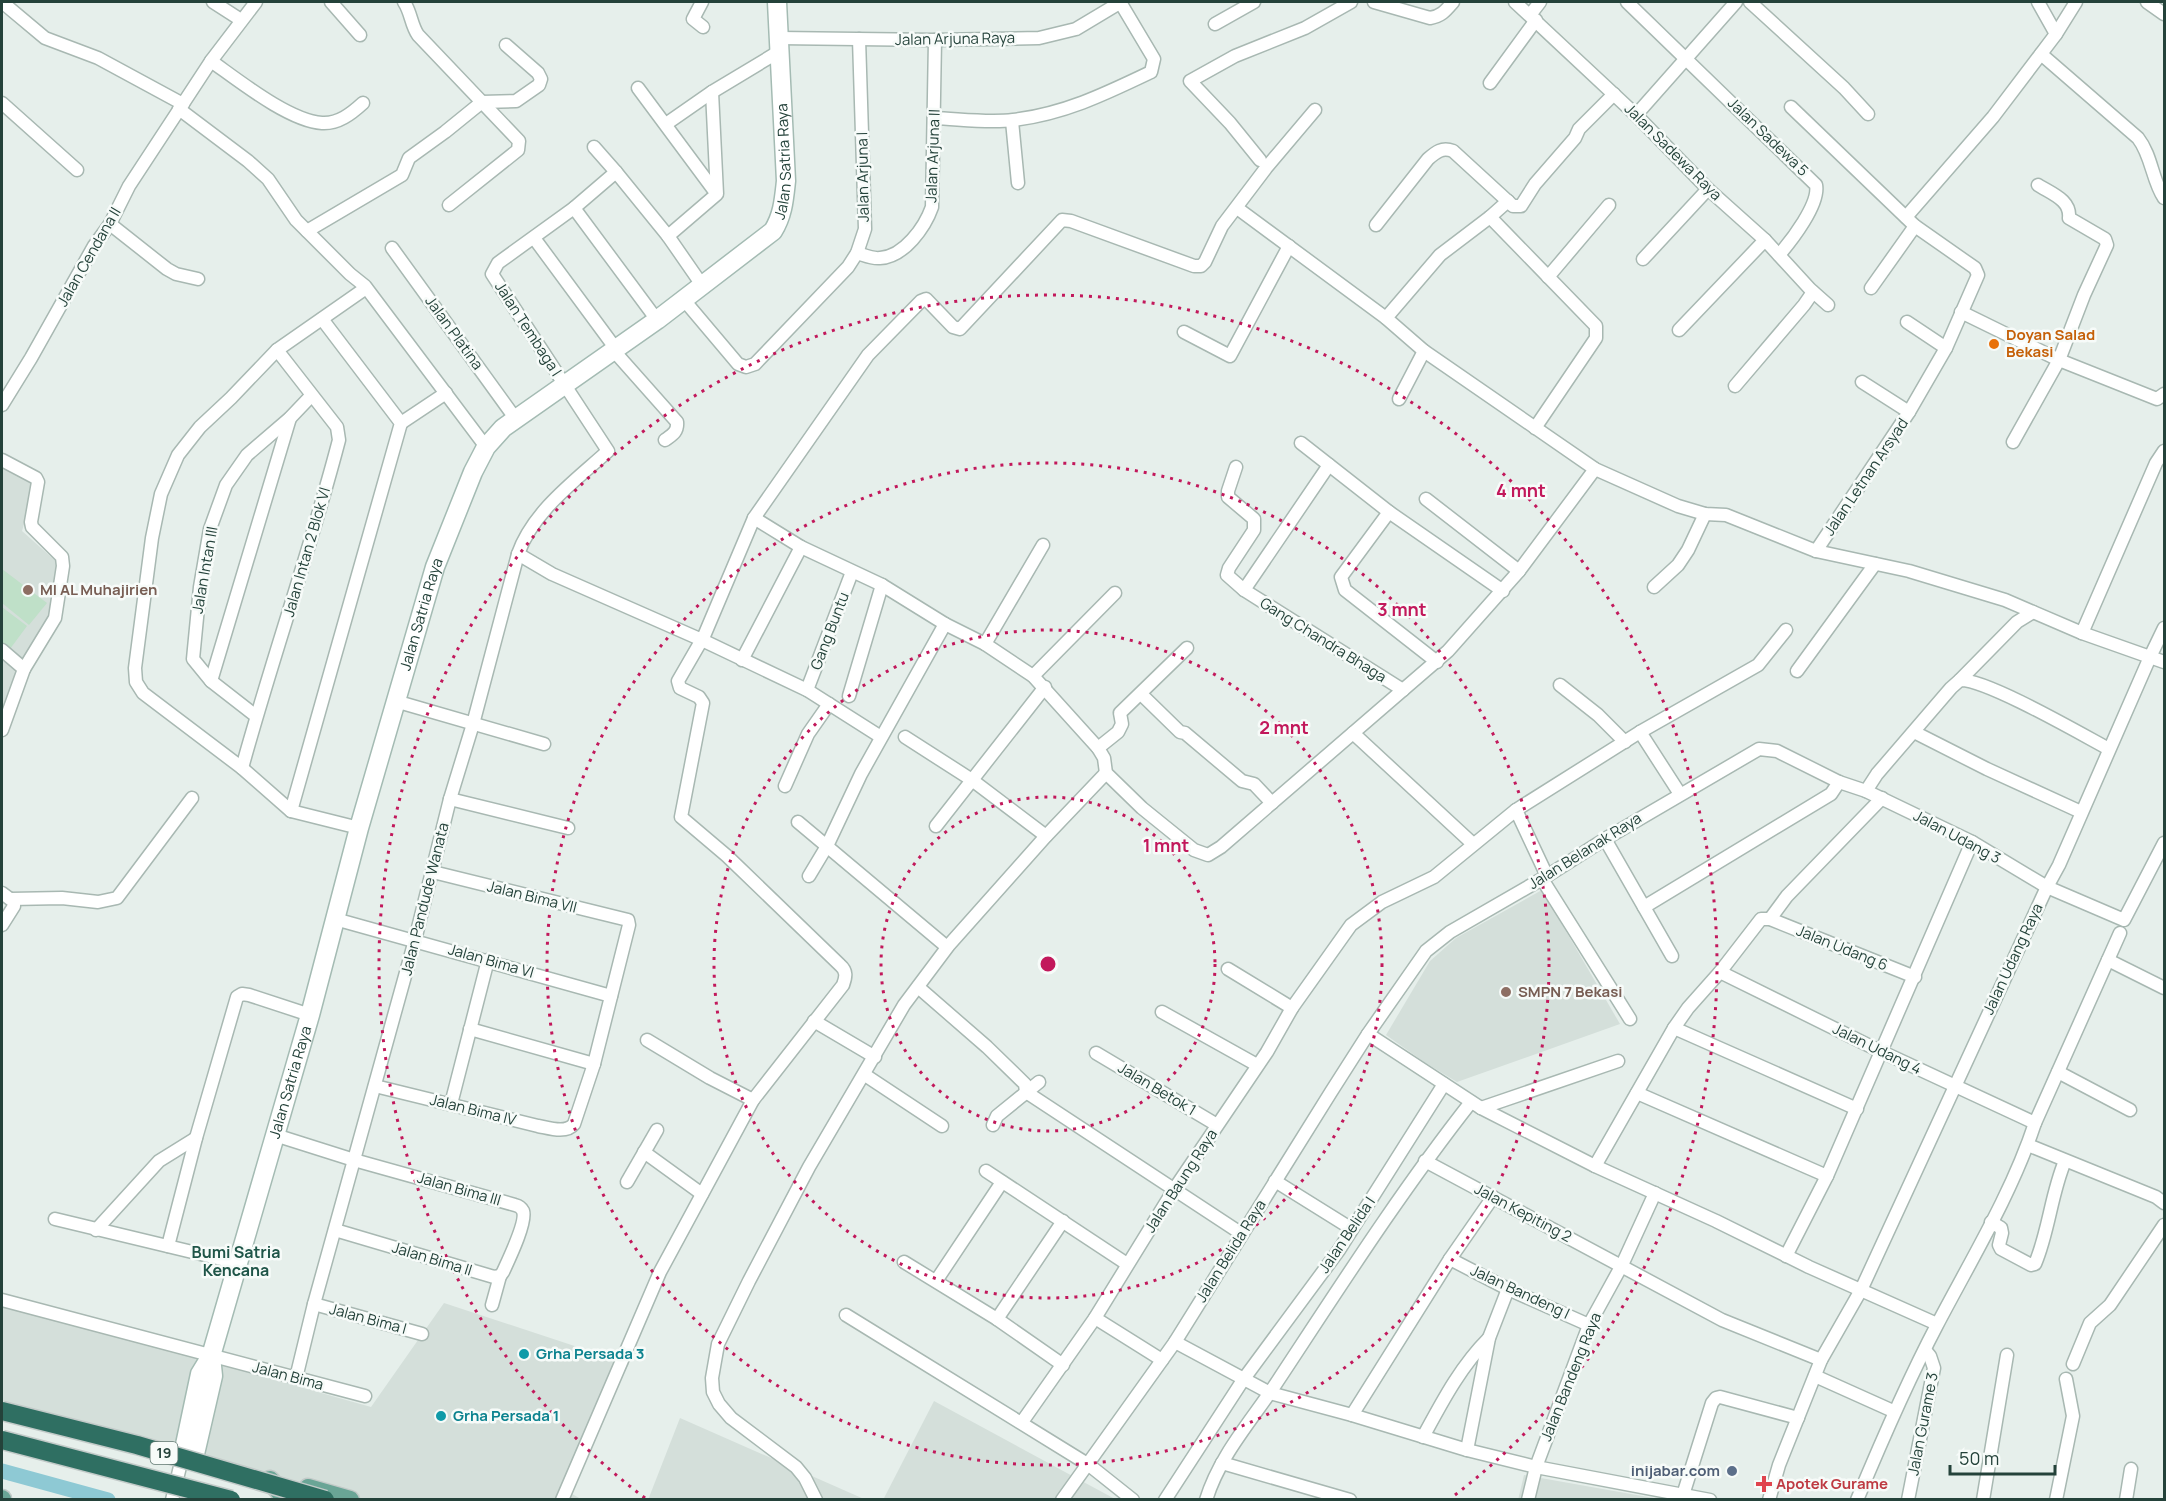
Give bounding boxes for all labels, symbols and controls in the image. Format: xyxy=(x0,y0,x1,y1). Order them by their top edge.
street label: Jalan Arjuna Raya xyxy=(895,27,1015,50)
street label: Jalan Sadewa 5 xyxy=(1723,93,1813,181)
street label: Jalan Sadewa Raya xyxy=(1620,98,1727,205)
street label: Jalan Satria Raya xyxy=(769,103,796,222)
street label: Jalan Arjuna II xyxy=(920,109,945,203)
street label: Jalan Arjuna I xyxy=(851,132,874,222)
street label: Jalan Cendana II xyxy=(52,203,126,310)
street label: Jalan Tembaga I xyxy=(490,277,567,380)
street label: Jalan Platina xyxy=(420,291,488,374)
place label: Doyan Salad Bekasi xyxy=(2006,324,2095,362)
marker: Doyan Salad Bekasi xyxy=(1987,337,2001,351)
street label: Jalan Letnan Arsyad xyxy=(1818,414,1913,540)
text: 4 mnt xyxy=(1496,478,1546,502)
street label: Jalan Intan 2 Blok VI xyxy=(278,485,335,619)
street label: Jalan Intan III xyxy=(187,525,223,615)
street label: Jalan Satria Raya xyxy=(394,555,448,673)
place label: MI AL Muhajirien xyxy=(40,579,158,600)
marker: MI AL Muhajirien xyxy=(21,583,35,597)
street label: Gang Buntu xyxy=(805,589,854,673)
street label: Gang Chandra Bhaga xyxy=(1256,592,1391,687)
text: 3 mnt xyxy=(1377,597,1427,621)
text: 2 mnt xyxy=(1259,715,1309,739)
street label: Jalan Udang 3 xyxy=(1910,805,2004,868)
street label: Jalan Belanak Raya xyxy=(1524,807,1645,894)
street label: Jalan Pandude Wanata xyxy=(395,820,454,977)
text: 1 mnt xyxy=(1143,833,1189,857)
street label: Jalan Bima VII xyxy=(485,875,579,918)
street label: Jalan Udang Raya xyxy=(1977,900,2048,1018)
street label: Jalan Udang 6 xyxy=(1793,920,1891,975)
street label: Jalan Bima VI xyxy=(446,938,536,983)
centre of rings xyxy=(1038,954,1058,974)
place label: SMPN 7 Bekasi xyxy=(1518,981,1623,1002)
marker: SMPN 7 Bekasi xyxy=(1499,985,1513,999)
street label: Jalan Udang 4 xyxy=(1829,1018,1925,1079)
street label: Jalan Satria Raya xyxy=(264,1023,316,1141)
street label: Jalan Betok 1 xyxy=(1114,1057,1200,1120)
street label: Jalan Bima IV xyxy=(428,1089,519,1130)
street label: Jalan Baung Raya xyxy=(1139,1125,1222,1237)
street label: Jalan Bima III xyxy=(415,1167,504,1211)
street label: Jalan Kepiting 2 xyxy=(1471,1178,1575,1247)
street label: Jalan Belida I xyxy=(1313,1192,1380,1277)
street label: Jalan Belida Raya xyxy=(1191,1195,1271,1306)
street label: Jalan Bima II xyxy=(389,1236,475,1281)
district label: Bumi Satria Kencana xyxy=(192,1241,280,1281)
street label: Jalan Bandeng I xyxy=(1467,1259,1573,1324)
street label: Jalan Bima I xyxy=(327,1298,409,1339)
street label: Jalan Bandeng Raya xyxy=(1535,1309,1606,1444)
place label: Grha Persada 3 xyxy=(536,1343,645,1364)
marker: Grha Persada 3 xyxy=(517,1347,531,1361)
street label: Jalan Bima xyxy=(250,1356,326,1395)
street label: Jalan Gurame 3 xyxy=(1902,1371,1943,1477)
place label: Grha Persada 1 xyxy=(453,1405,559,1426)
marker: Grha Persada 1 xyxy=(434,1409,448,1423)
scale bar xyxy=(1950,1438,2055,1476)
road number: 19 xyxy=(150,1442,178,1464)
text: 50 m xyxy=(1959,1446,1999,1470)
place label: inijabar.com xyxy=(1631,1460,1720,1481)
marker: inijabar.com xyxy=(1725,1464,1739,1478)
place label: Apotek Gurame xyxy=(1776,1473,1888,1494)
marker: Apotek Gurame xyxy=(1757,1477,1771,1491)

